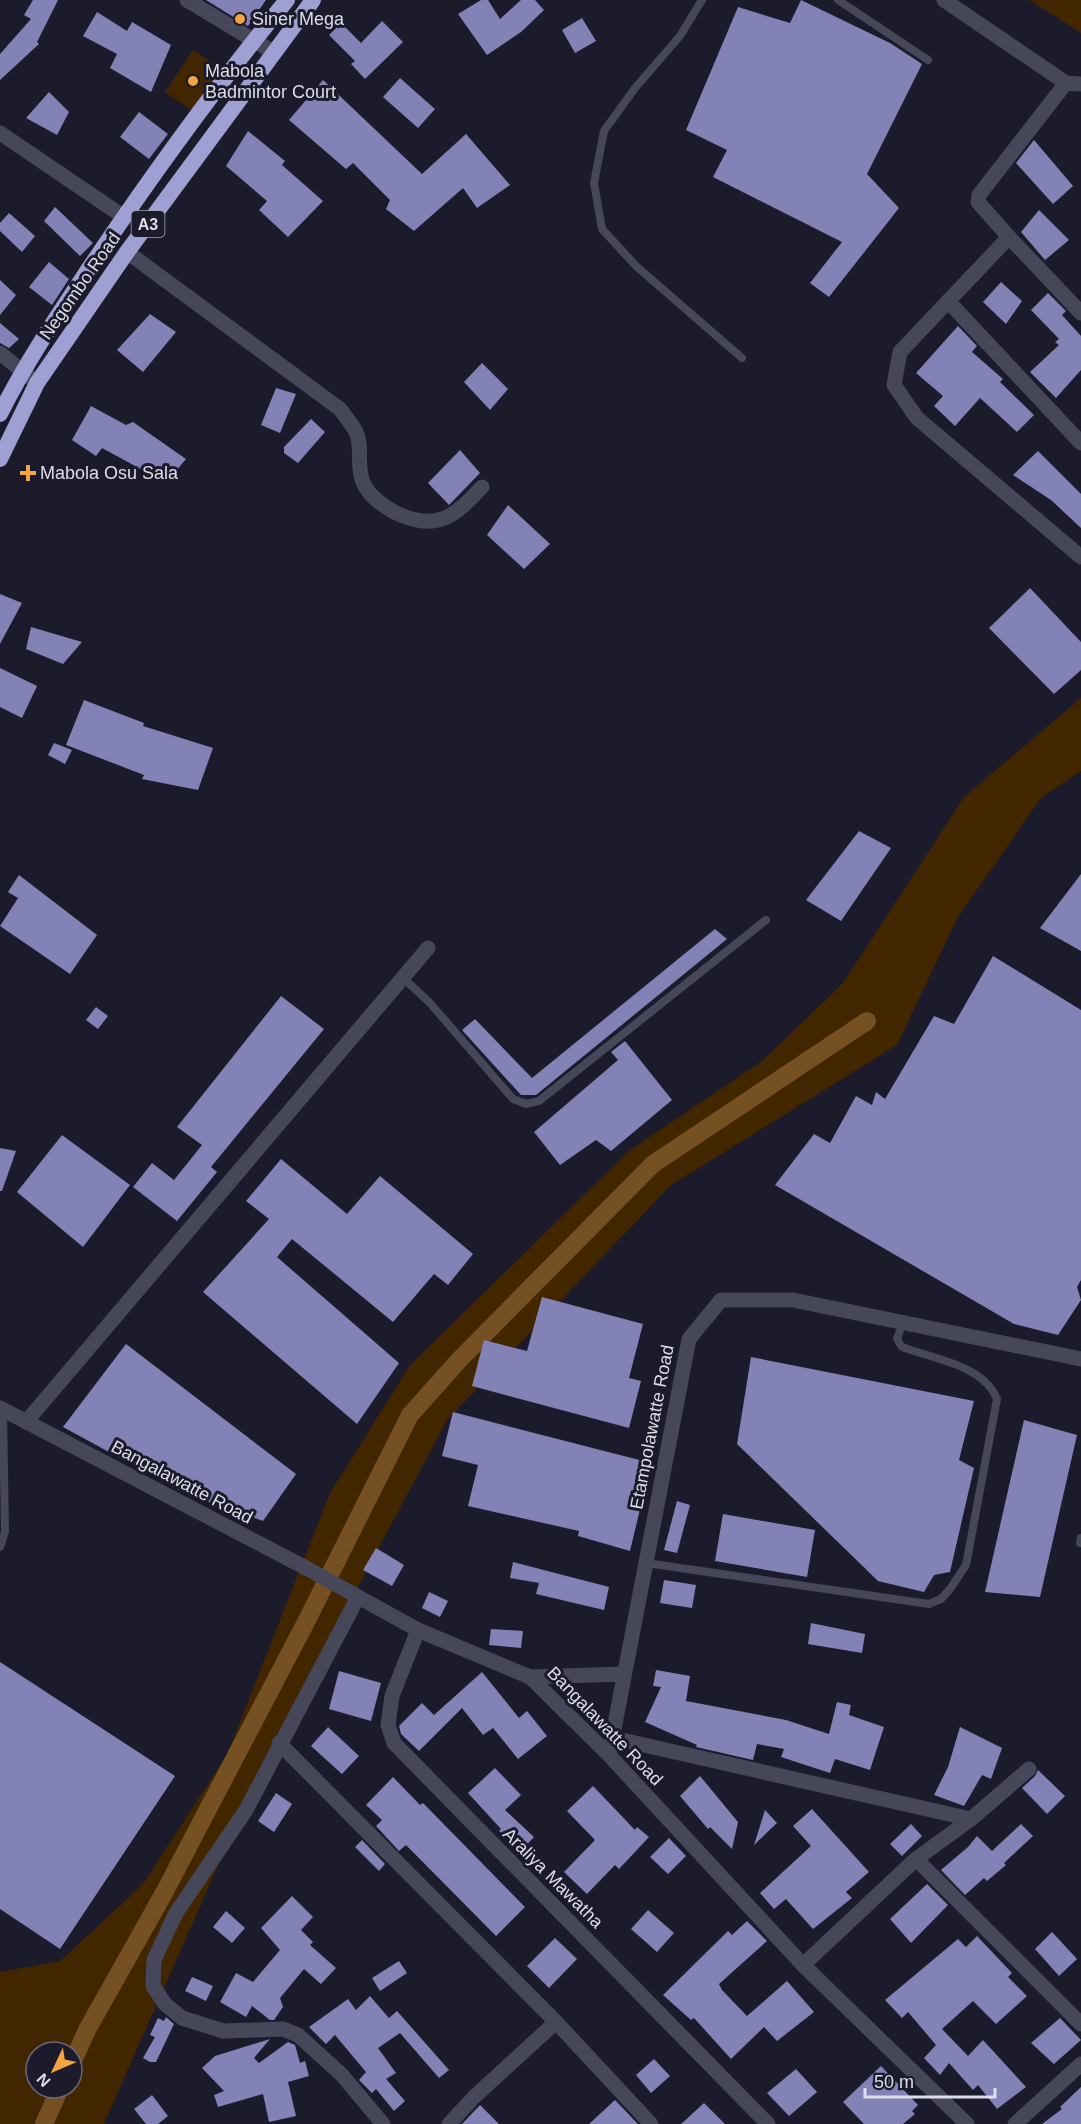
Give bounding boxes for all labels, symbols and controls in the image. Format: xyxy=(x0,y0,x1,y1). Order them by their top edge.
place label: Siner Mega xyxy=(252,9,345,29)
marker: Siner Mega xyxy=(233,12,247,26)
place label: Mabola Badmintor Court xyxy=(205,61,336,102)
marker: Mabola Badmintor Court xyxy=(186,74,200,88)
road number: A3 xyxy=(132,211,164,237)
street label: Negombo Road xyxy=(36,229,124,343)
place label: Mabola Osu Sala xyxy=(40,463,179,483)
marker: Mabola Osu Sala xyxy=(21,466,35,480)
street label: Etampolawatte Road xyxy=(626,1343,678,1511)
street label: Bangalawatte Road xyxy=(108,1436,256,1528)
street label: Bangalawatte Road xyxy=(543,1663,667,1789)
street label: Araliya Mawatha xyxy=(499,1824,608,1933)
north arrow xyxy=(24,2040,84,2100)
scale bar xyxy=(865,2061,996,2099)
text: N xyxy=(33,2070,54,2090)
text: 50 m xyxy=(874,2072,914,2092)

